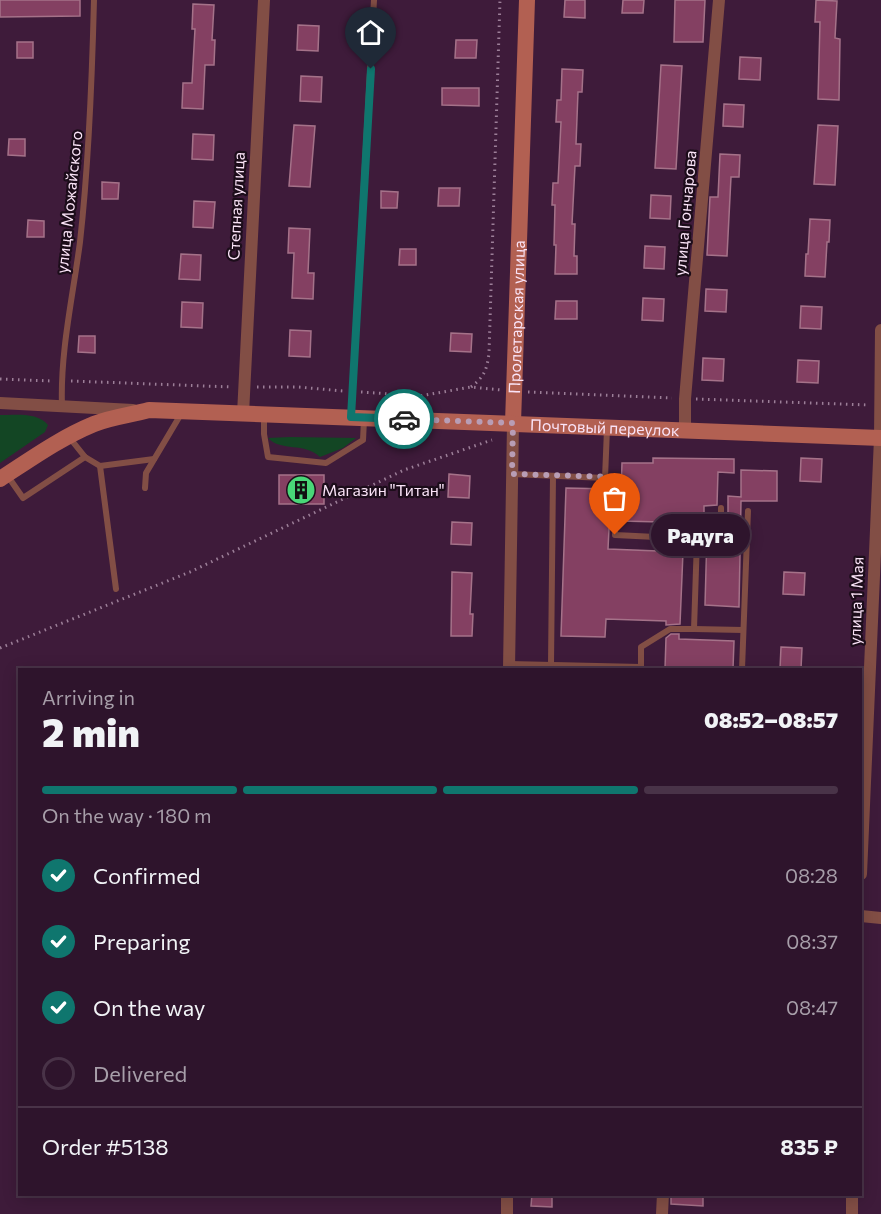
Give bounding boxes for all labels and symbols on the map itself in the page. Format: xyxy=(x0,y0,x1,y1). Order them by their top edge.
pin xyxy=(345,7,396,69)
street label: улица Можайского xyxy=(52,130,85,274)
street label: улица Гончарова xyxy=(670,149,699,276)
street label: Степная улица xyxy=(223,151,248,261)
street label: Пролетарская улица xyxy=(504,240,528,394)
courier xyxy=(374,389,434,449)
street label: Почтовый переулок xyxy=(530,415,680,439)
pin xyxy=(589,473,640,535)
building icon: Магазин "Титан" xyxy=(285,474,317,506)
place label: Магазин "Титан" xyxy=(322,480,445,499)
callout: Радуга xyxy=(651,514,750,556)
street label: улица 1 Мая xyxy=(844,556,867,646)

